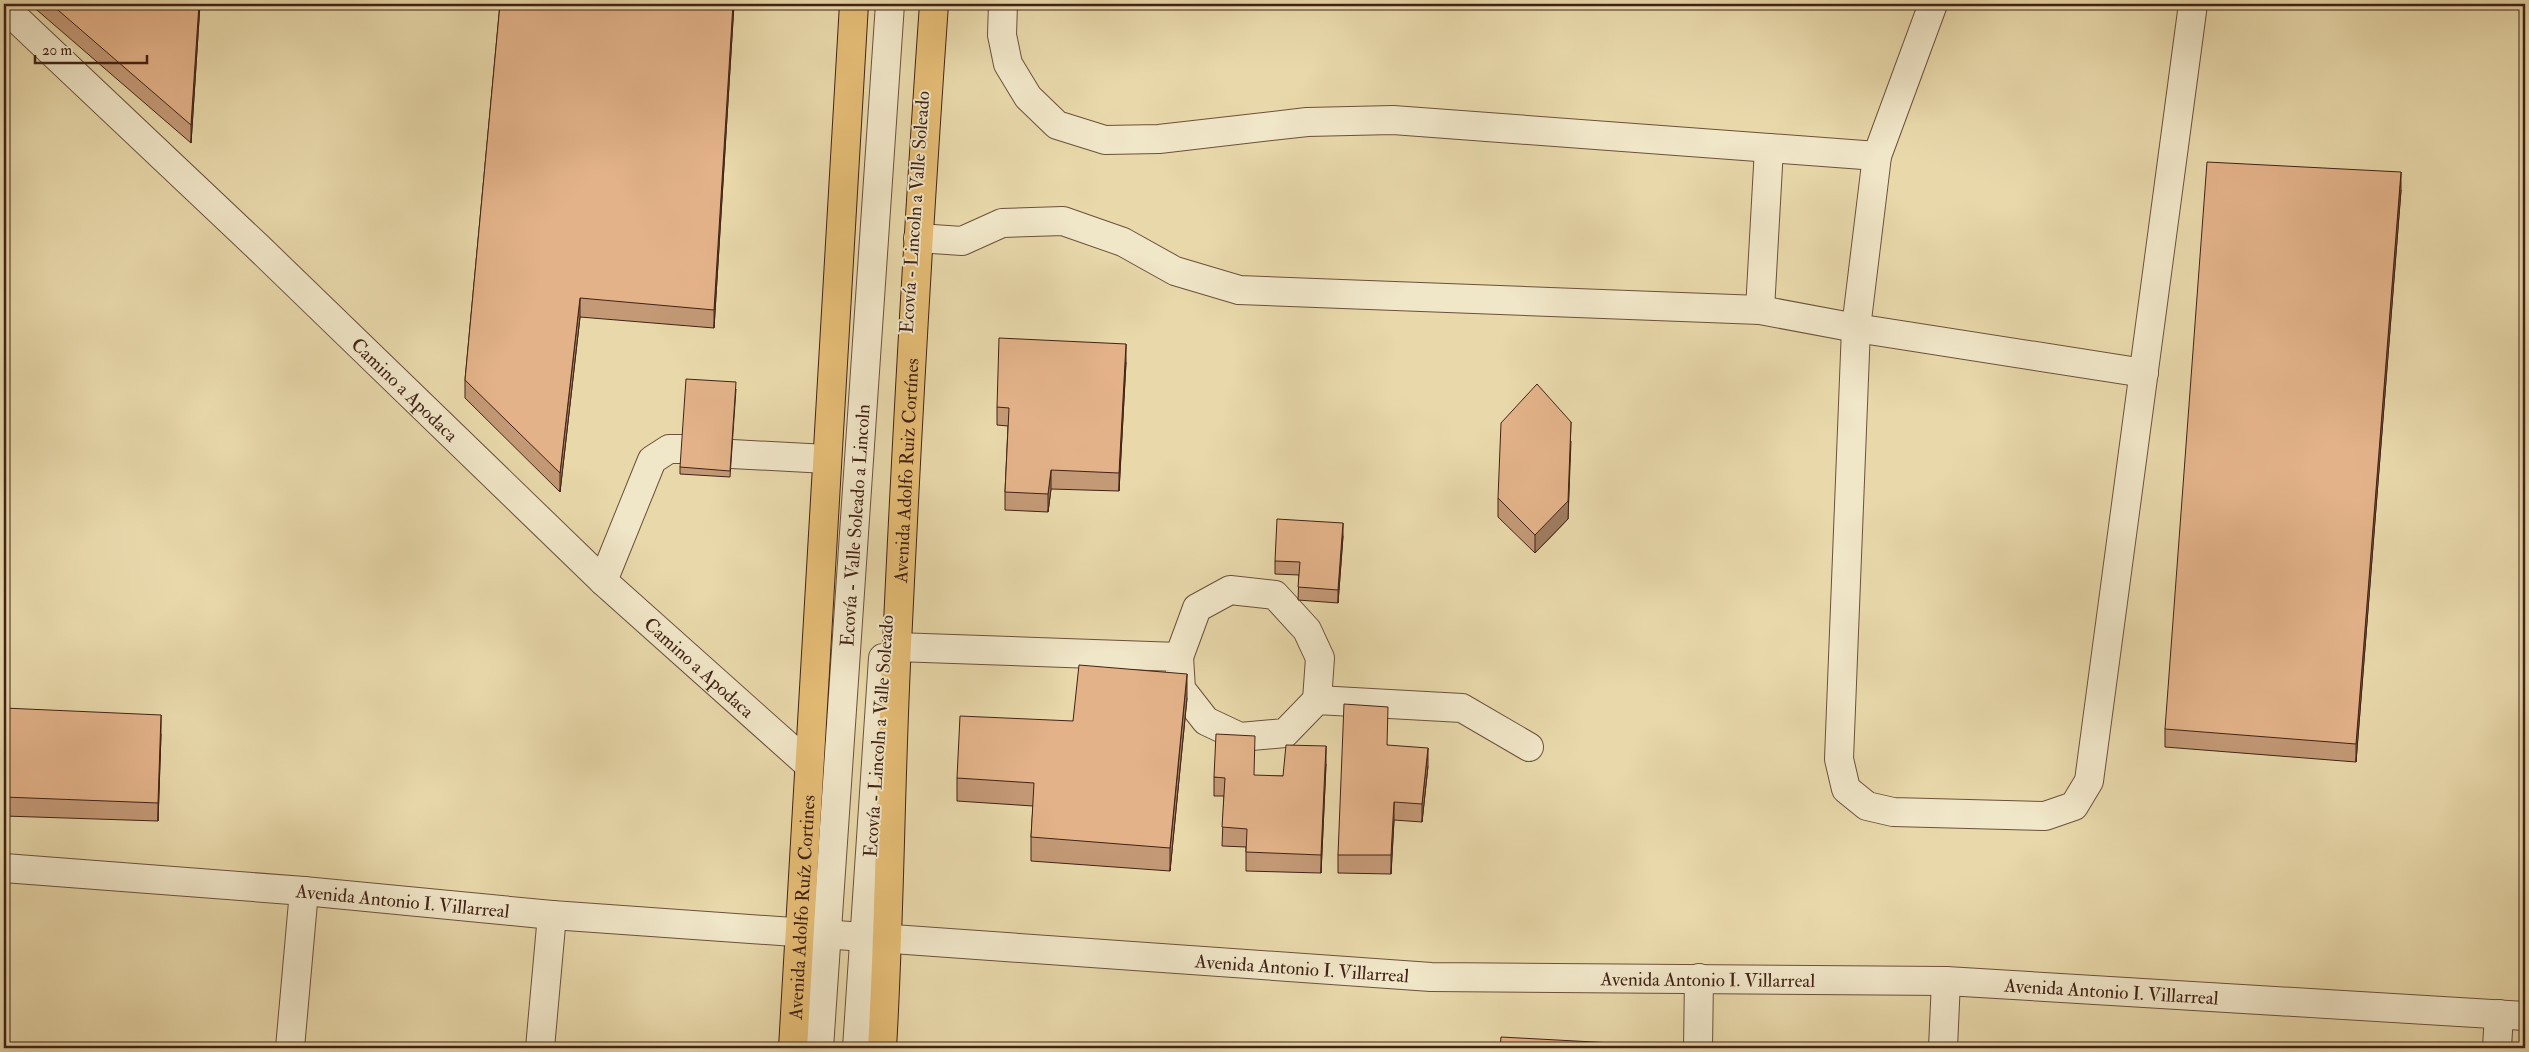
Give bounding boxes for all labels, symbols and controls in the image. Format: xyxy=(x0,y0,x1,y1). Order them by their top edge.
scale bar xyxy=(35,32,148,64)
text: 20 m xyxy=(42,41,72,60)
street label: Ecovía - Lincoln a Valle Soleado xyxy=(895,90,935,334)
street label: Camino a Apodaca xyxy=(346,333,463,447)
street label: Avenida Adolfo Ruiz Cortínes xyxy=(889,357,925,585)
street label: Ecovía - Valle Soleado a Lincoln xyxy=(835,403,876,647)
street label: Camino a Apodaca xyxy=(639,612,759,724)
street label: Ecovía - Lincoln a Valle Soleado xyxy=(859,614,899,858)
street label: Avenida Adolfo Ruíz Cortines xyxy=(784,794,821,1021)
street label: Avenida Antonio I. Villarreal xyxy=(294,879,511,924)
street label: Avenida Antonio I. Villarreal xyxy=(1193,949,1410,988)
street label: Avenida Antonio I. Villarreal xyxy=(1599,967,1815,993)
street label: Avenida Antonio I. Villarreal xyxy=(2003,973,2219,1010)

